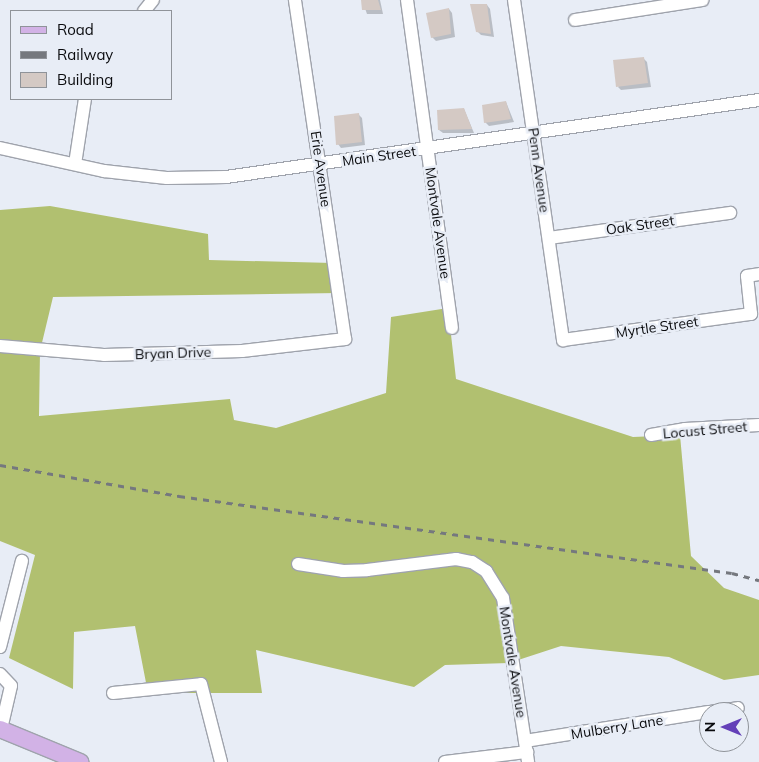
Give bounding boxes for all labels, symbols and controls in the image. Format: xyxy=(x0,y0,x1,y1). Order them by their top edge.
legend xyxy=(10,10,172,100)
text: Road xyxy=(57,20,94,39)
text: Railway xyxy=(57,45,113,64)
text: Building xyxy=(57,70,113,89)
street label: Penn Avenue xyxy=(525,127,553,213)
street label: Erie Avenue xyxy=(307,130,335,208)
street label: Main Street xyxy=(341,143,417,169)
street label: Montvale Avenue xyxy=(422,166,454,280)
street label: Oak Street xyxy=(605,212,675,238)
street label: Myrtle Street xyxy=(615,313,699,341)
street label: Bryan Drive xyxy=(135,343,211,363)
street label: Locust Street xyxy=(662,418,748,442)
street label: Montvale Avenue xyxy=(496,605,530,719)
north arrow xyxy=(699,702,749,752)
street label: Mulberry Lane xyxy=(570,711,664,743)
text: N xyxy=(701,722,719,732)

